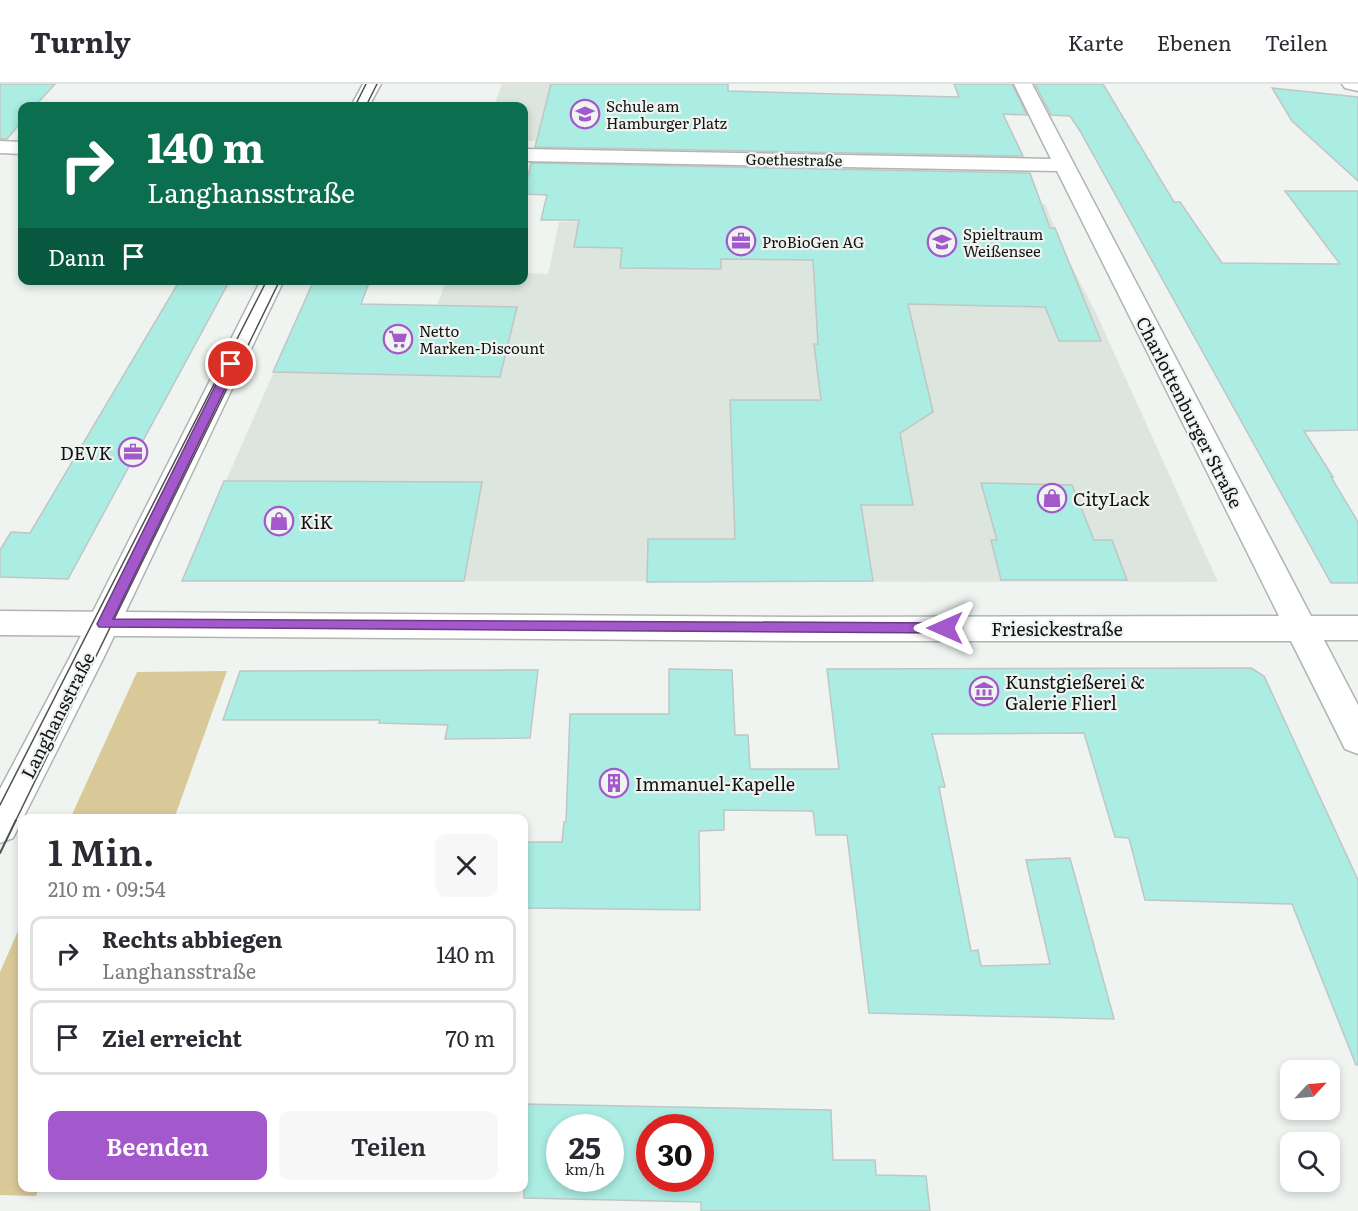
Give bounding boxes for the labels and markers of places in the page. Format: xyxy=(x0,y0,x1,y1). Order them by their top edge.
place label: Schule am Hamburger Platz xyxy=(606,94,727,134)
school or university icon: Schule am Hamburger Platz xyxy=(569,98,601,130)
place label: Spieltraum Weißensee xyxy=(963,222,1044,262)
office icon: ProBioGen AG xyxy=(725,225,757,257)
school or university icon: Spieltraum Weißensee xyxy=(926,226,958,258)
place label: ProBioGen AG xyxy=(762,230,864,253)
place label: Netto Marken-Discount xyxy=(419,319,545,359)
supermarket icon: Netto Marken-Discount xyxy=(382,323,414,355)
pin xyxy=(205,338,256,389)
office icon: DEVK xyxy=(117,436,149,468)
place label: DEVK xyxy=(60,439,112,466)
shop icon: CityLack xyxy=(1036,482,1068,514)
place label: CityLack xyxy=(1073,485,1151,512)
shop icon: KiK xyxy=(263,505,295,537)
place label: KiK xyxy=(300,508,334,535)
place label: Kunstgießerei & Galerie Flierl xyxy=(1005,668,1145,716)
museum icon: Kunstgießerei & Galerie Flierl xyxy=(968,675,1000,707)
building icon: Immanuel-Kapelle xyxy=(598,767,630,799)
place label: Immanuel-Kapelle xyxy=(635,770,795,797)

